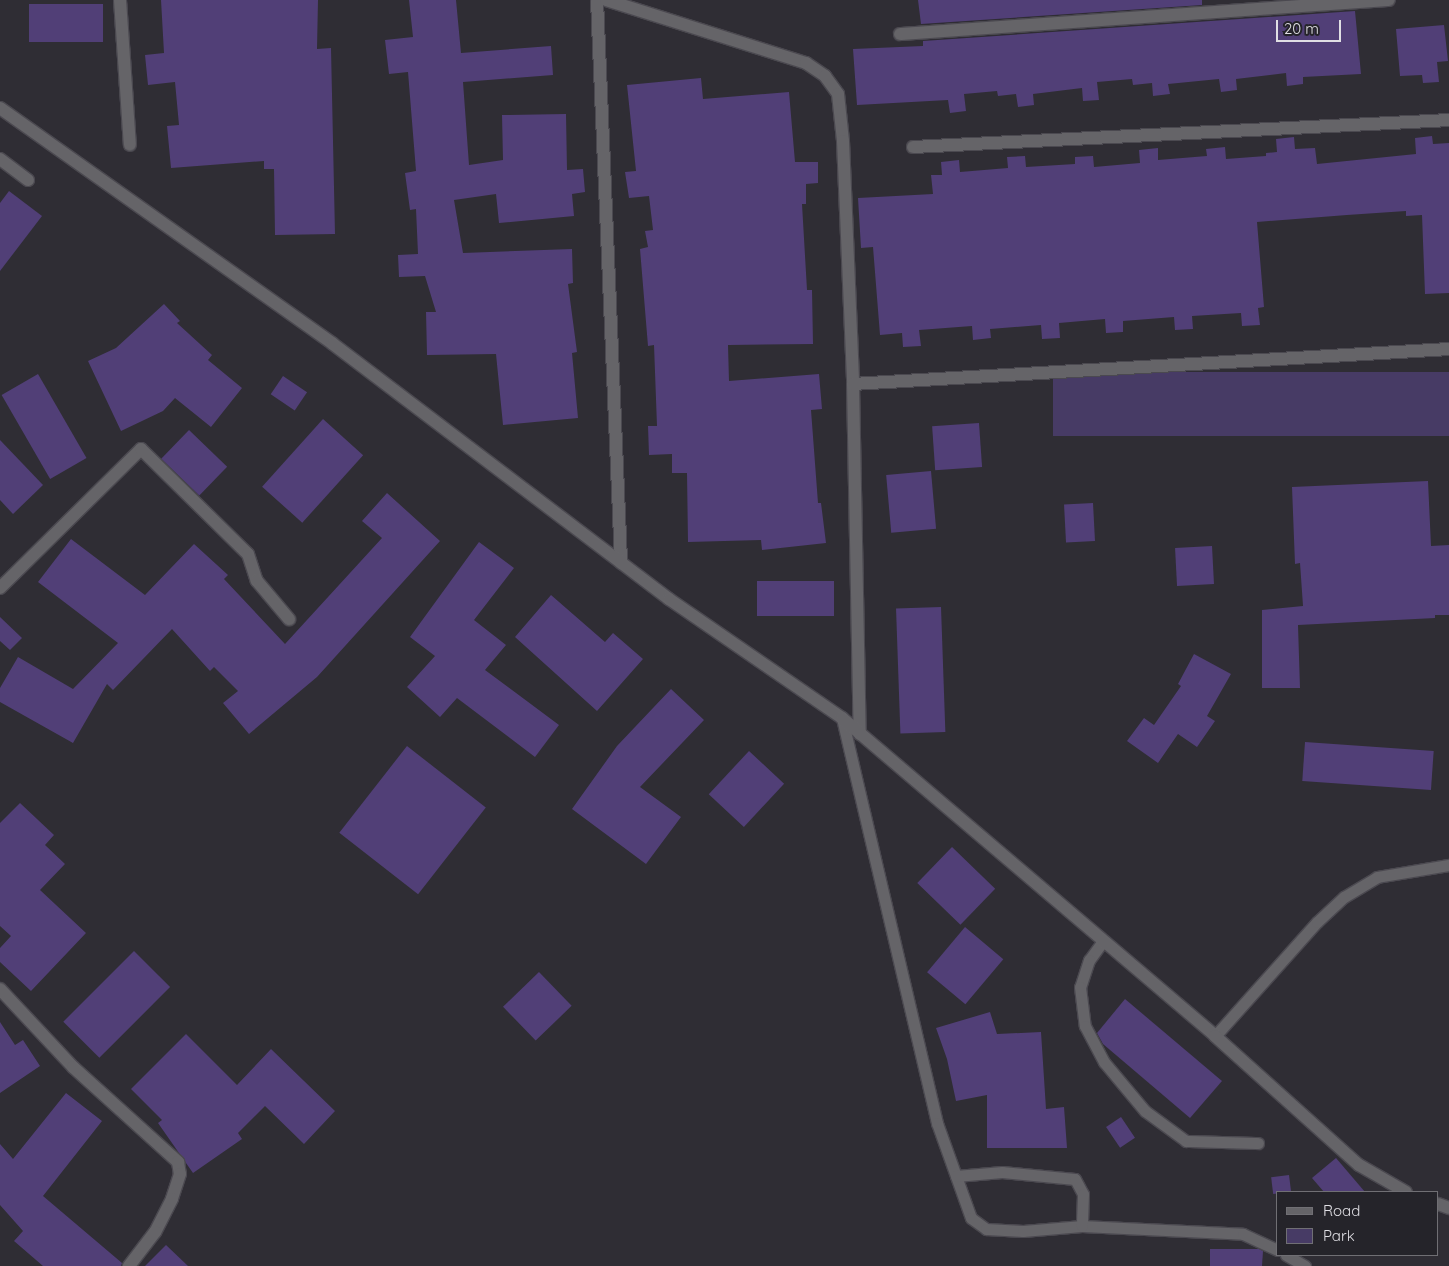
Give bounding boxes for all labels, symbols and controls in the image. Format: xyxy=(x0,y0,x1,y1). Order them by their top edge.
scale bar xyxy=(1279,10,1344,42)
text: 20 m xyxy=(1284,19,1319,38)
legend xyxy=(1276,1191,1439,1256)
text: Road xyxy=(1323,1201,1360,1220)
text: Park xyxy=(1323,1226,1355,1245)

